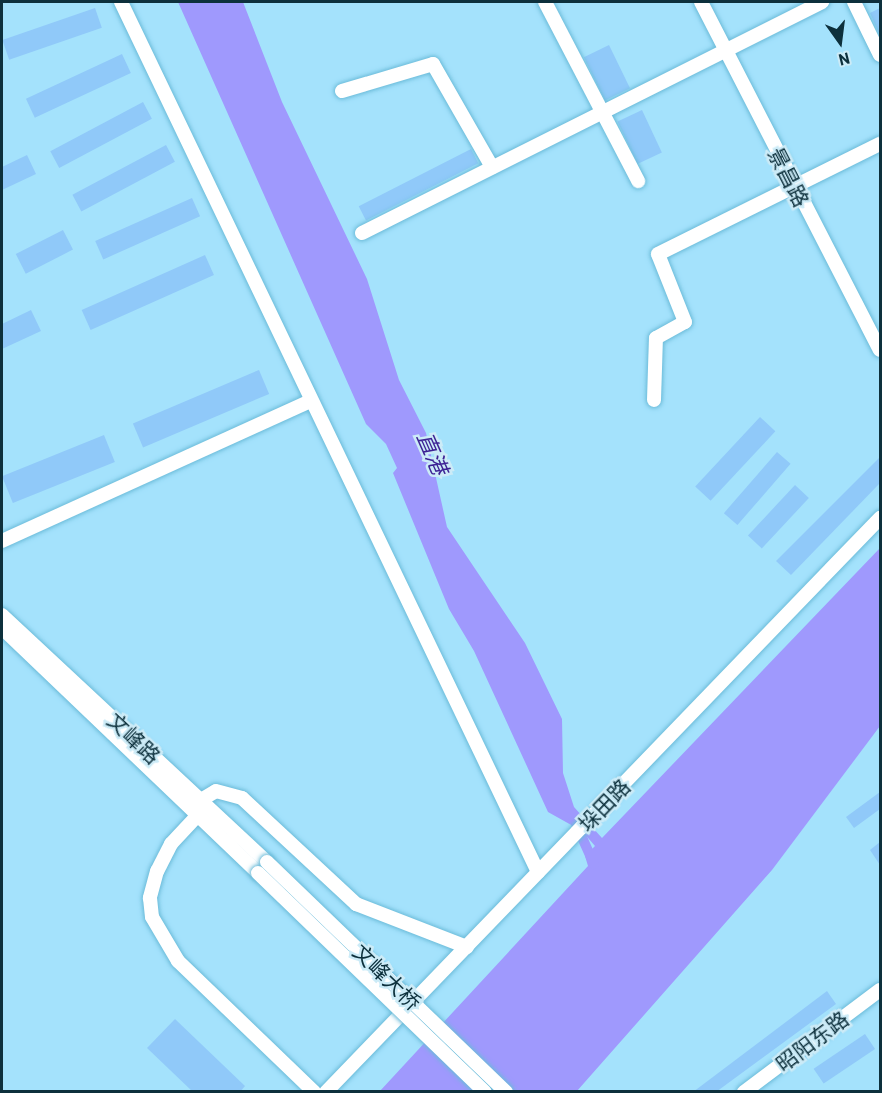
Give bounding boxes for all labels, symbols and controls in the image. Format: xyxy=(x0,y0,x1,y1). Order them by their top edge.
north arrow xyxy=(810,12,870,72)
text: N xyxy=(837,49,852,70)
street label: 景昌路 xyxy=(763,143,815,211)
water label: 直港 xyxy=(412,428,454,478)
street label: 文峰路 xyxy=(102,707,166,769)
street label: 垛田路 xyxy=(573,774,635,836)
street label: 文峰大桥 xyxy=(348,939,426,1015)
street label: 昭阳东路 xyxy=(771,1006,853,1076)

